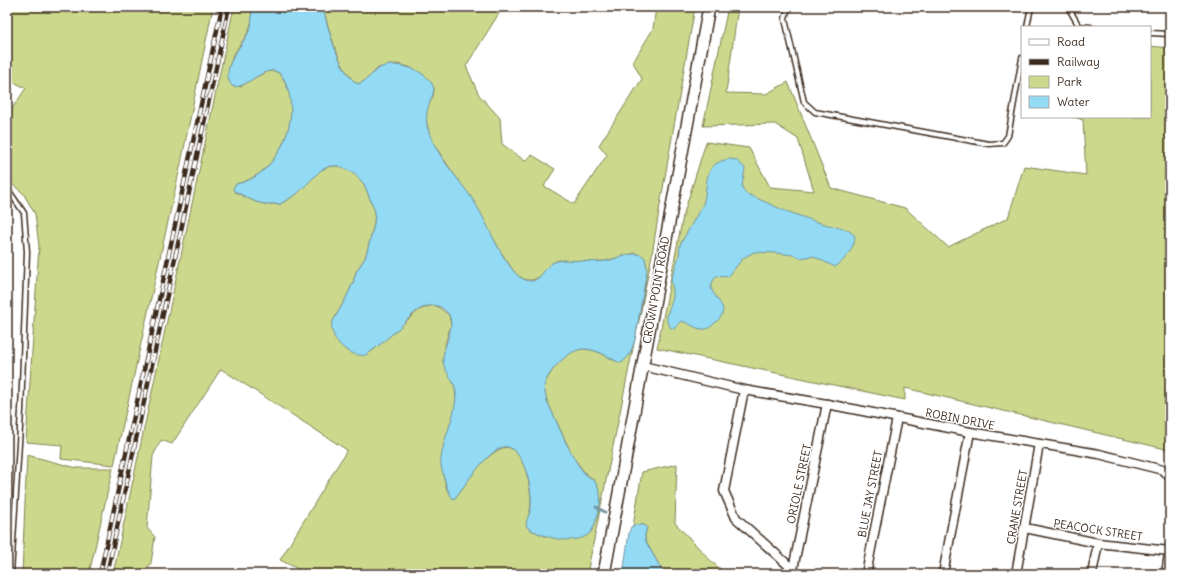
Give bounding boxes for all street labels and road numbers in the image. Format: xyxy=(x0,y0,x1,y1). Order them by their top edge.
street label: CROWN POINT ROAD xyxy=(640,235,672,345)
street label: ROBIN DRIVE xyxy=(924,405,996,433)
street label: ORIOLE STREET xyxy=(784,443,814,525)
street label: BLUE JAY STREET xyxy=(855,449,885,539)
street label: CRANE STREET xyxy=(1004,468,1030,545)
street label: PEACOCK STREET xyxy=(1053,516,1144,544)

